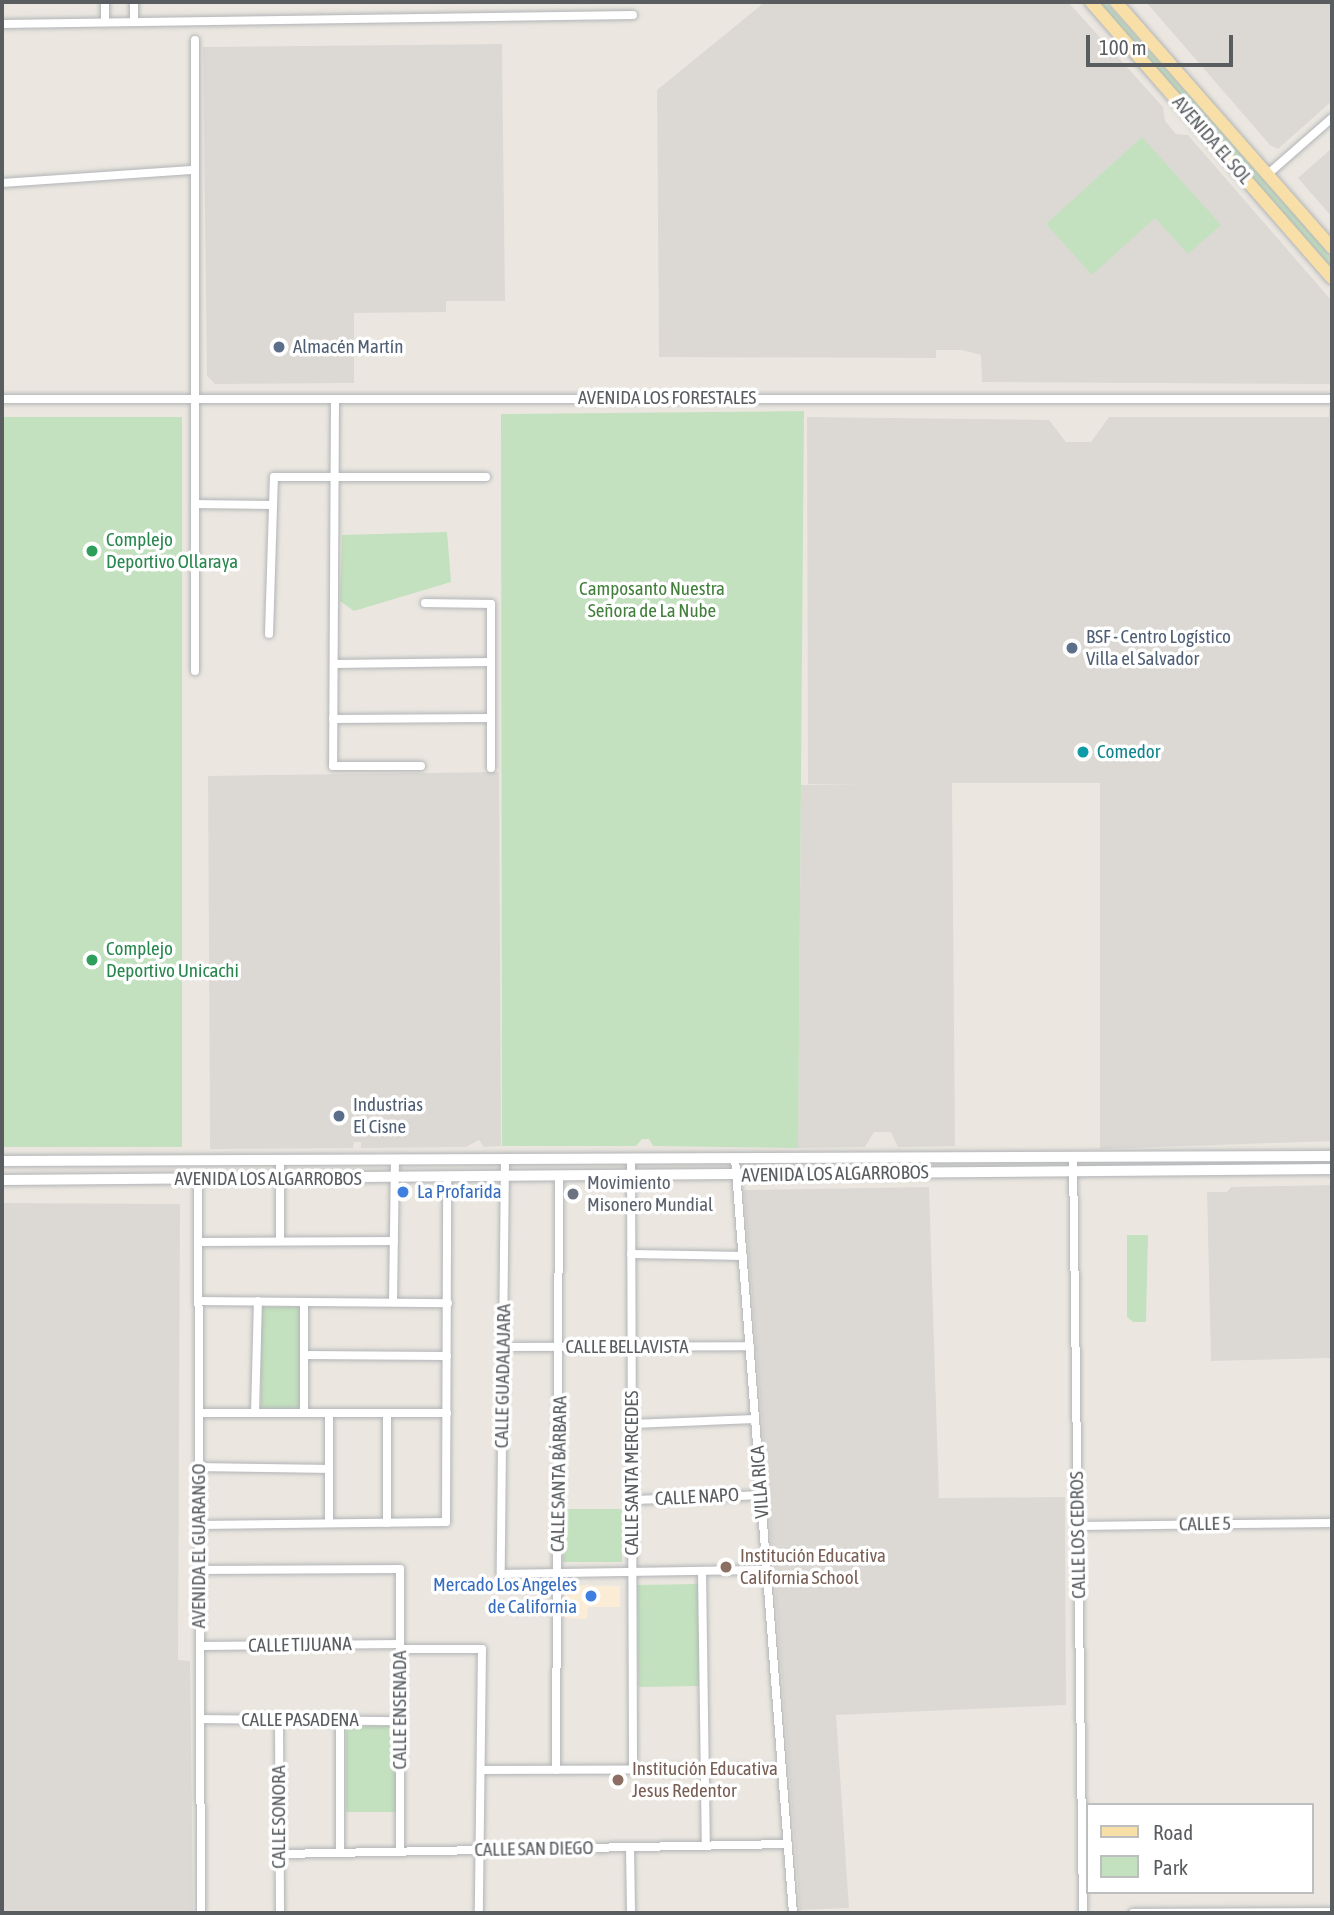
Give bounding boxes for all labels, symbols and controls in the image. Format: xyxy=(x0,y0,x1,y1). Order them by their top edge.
scale bar xyxy=(1089,21,1236,65)
text: 100 m xyxy=(1099,35,1147,59)
street label: AVENIDA EL SOL xyxy=(1168,91,1256,189)
place label: Almacén Martín xyxy=(293,336,403,358)
marker: Almacén Martín xyxy=(271,339,287,355)
street label: AVENIDA LOS FORESTALES xyxy=(578,387,756,409)
place label: Complejo Deportivo Ollaraya xyxy=(106,529,238,573)
marker: Complejo Deportivo Ollaraya xyxy=(84,543,100,559)
park label: Camposanto Nuestra Señora de La Nube xyxy=(579,578,725,622)
place label: BSF - Centro Logístico Villa el Salvador xyxy=(1086,626,1231,670)
marker: BSF - Centro Logístico Villa el Salvador xyxy=(1064,640,1080,656)
place label: Comedor xyxy=(1097,741,1160,763)
marker: Comedor xyxy=(1075,744,1091,760)
place label: Complejo Deportivo Unicachi xyxy=(106,938,239,982)
marker: Complejo Deportivo Unicachi xyxy=(84,952,100,968)
place label: Industrias El Cisne xyxy=(353,1094,423,1138)
marker: Industrias El Cisne xyxy=(331,1108,347,1124)
street label: AVENIDA LOS ALGARROBOS xyxy=(741,1161,929,1187)
street label: AVENIDA LOS ALGARROBOS xyxy=(174,1168,362,1190)
place label: Movimiento Misonero Mundial xyxy=(587,1172,713,1216)
place label: La Profarida xyxy=(417,1181,502,1203)
marker: La Profarida xyxy=(395,1184,411,1200)
marker: Movimiento Misonero Mundial xyxy=(565,1186,581,1202)
street label: CALLE GUADALAJARA xyxy=(490,1303,516,1449)
street label: CALLE BELLAVISTA xyxy=(565,1336,689,1358)
street label: CALLE SANTA MERCEDES xyxy=(621,1391,643,1555)
street label: CALLE SANTA BÁRBARA xyxy=(546,1396,572,1552)
street label: VILLA RICA xyxy=(746,1445,774,1519)
street label: AVENIDA EL GUARANGO xyxy=(188,1464,210,1628)
street label: CALLE LOS CEDROS xyxy=(1065,1471,1091,1599)
street label: CALLE NAPO xyxy=(654,1483,740,1511)
street label: CALLE 5 xyxy=(1179,1512,1231,1536)
place label: Institución Educativa California School xyxy=(740,1545,886,1589)
marker: Institución Educativa California School xyxy=(718,1559,734,1575)
place label: Mercado Los Angeles de California xyxy=(433,1574,577,1618)
marker: Mercado Los Angeles de California xyxy=(583,1588,599,1604)
street label: CALLE TIJUANA xyxy=(248,1633,352,1657)
street label: CALLE ENSENADA xyxy=(389,1650,411,1770)
street label: CALLE PASADENA xyxy=(241,1709,359,1731)
place label: Institución Educativa Jesus Redentor xyxy=(632,1758,778,1802)
street label: CALLE SONORA xyxy=(268,1765,290,1869)
marker: Institución Educativa Jesus Redentor xyxy=(610,1772,626,1788)
legend xyxy=(1086,1803,1313,1894)
text: Road xyxy=(1153,1820,1193,1844)
street label: CALLE SAN DIEGO xyxy=(474,1837,594,1861)
text: Park xyxy=(1153,1855,1188,1879)

